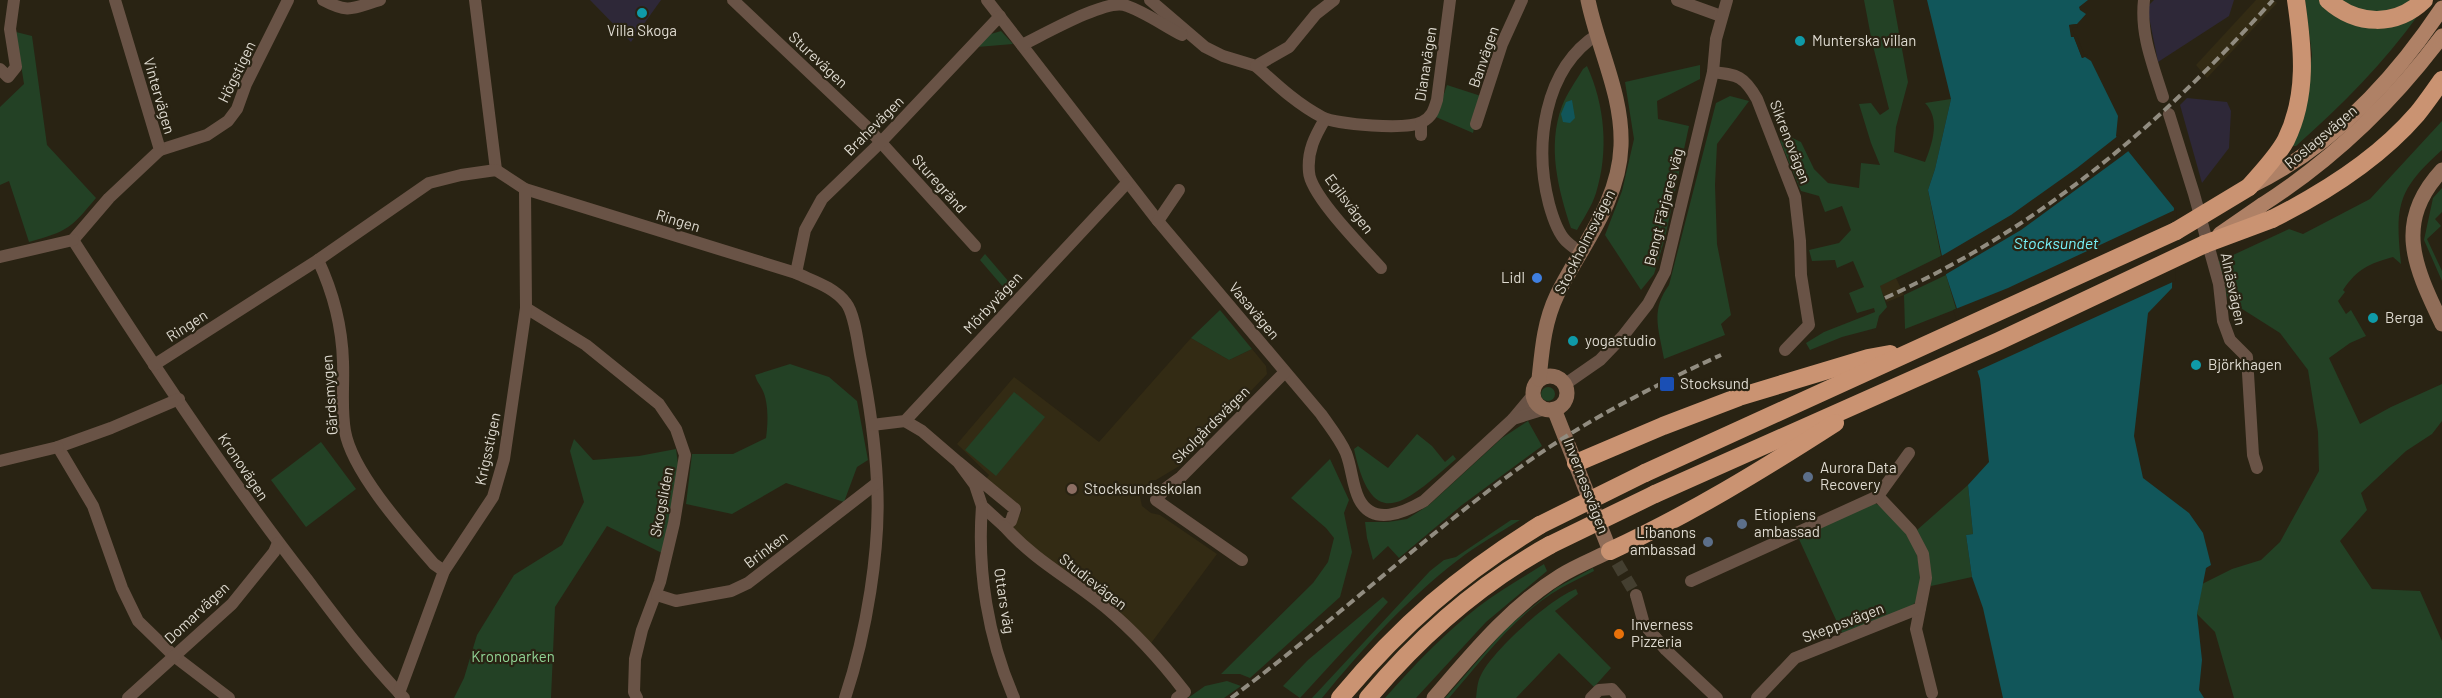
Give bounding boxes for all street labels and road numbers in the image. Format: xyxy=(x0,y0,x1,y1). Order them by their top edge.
street label: Banvägen xyxy=(1464,24,1502,90)
street label: Dianavägen xyxy=(1410,25,1440,102)
street label: Sturevägen xyxy=(785,27,852,91)
street label: Högstigen xyxy=(213,38,259,105)
street label: Vintervägen xyxy=(140,55,179,136)
street label: Brahevägen xyxy=(840,92,907,159)
street label: Sikrenovägen xyxy=(1767,97,1815,186)
street label: Roslagsvägen xyxy=(2280,101,2360,172)
street label: Bengt Färjares väg xyxy=(1640,146,1686,267)
street label: Sturegränd xyxy=(909,150,971,216)
street label: Egilsvägen xyxy=(1322,170,1378,237)
street label: Stockholmsvägen xyxy=(1550,186,1618,297)
street label: Ringen xyxy=(654,205,703,235)
street label: Alnäsvägen xyxy=(2218,251,2250,327)
street label: Mörbyvägen xyxy=(959,268,1025,337)
street label: Vasavägen xyxy=(1226,278,1284,343)
street label: Ringen xyxy=(163,305,210,345)
street label: Gärdsmygen xyxy=(317,354,341,436)
street label: Skolgårdsvägen xyxy=(1168,382,1253,467)
street label: Krigsstigen xyxy=(471,411,504,487)
street label: Kronovägen xyxy=(215,429,273,504)
street label: Invernessvägen xyxy=(1561,436,1613,536)
street label: Skogsliden xyxy=(645,465,677,538)
street label: Brinken xyxy=(740,527,791,571)
street label: Studievägen xyxy=(1056,549,1131,613)
street label: Ottars väg xyxy=(991,567,1019,635)
street label: Domarvägen xyxy=(160,578,232,647)
street label: Skeppsvägen xyxy=(1799,598,1886,646)

